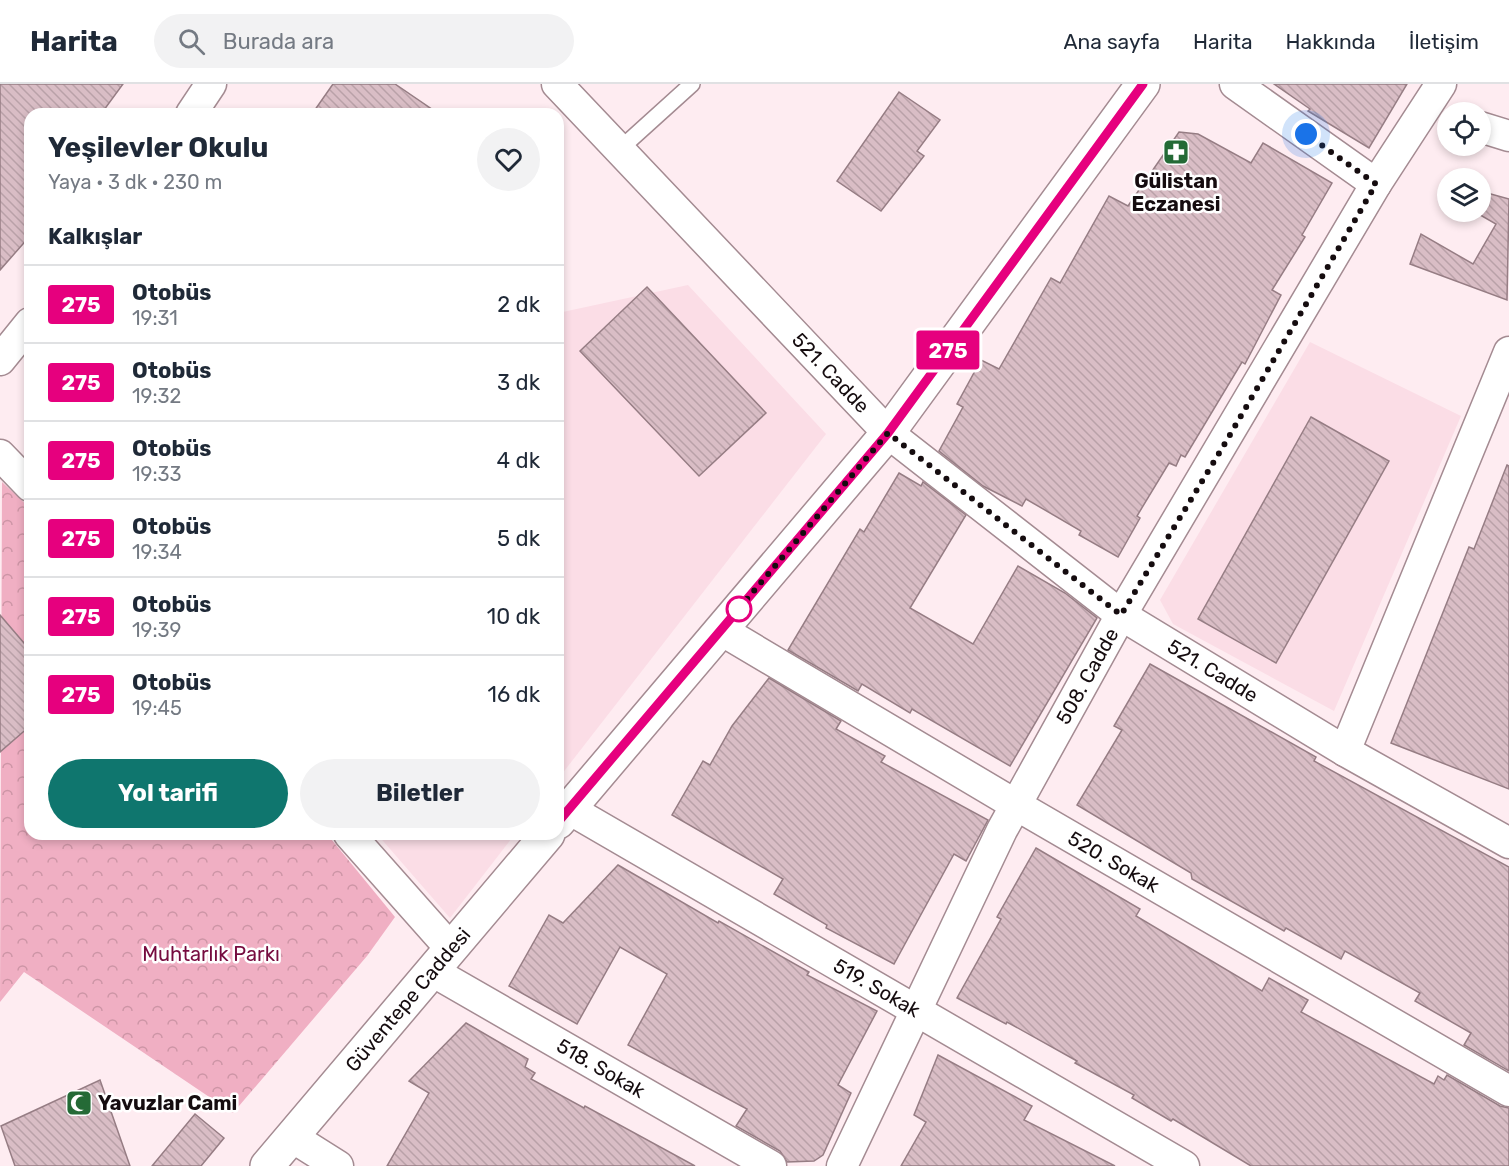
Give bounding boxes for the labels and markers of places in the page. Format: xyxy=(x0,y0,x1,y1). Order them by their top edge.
pharmacy icon: Gülistan Eczanesi xyxy=(1161,137,1191,167)
place label: Gülistan Eczanesi xyxy=(1132,169,1220,216)
unlabelled marker xyxy=(726,596,752,622)
mosque icon: Yavuzlar Cami xyxy=(64,1088,94,1118)
place label: Yavuzlar Cami xyxy=(98,1091,237,1115)

